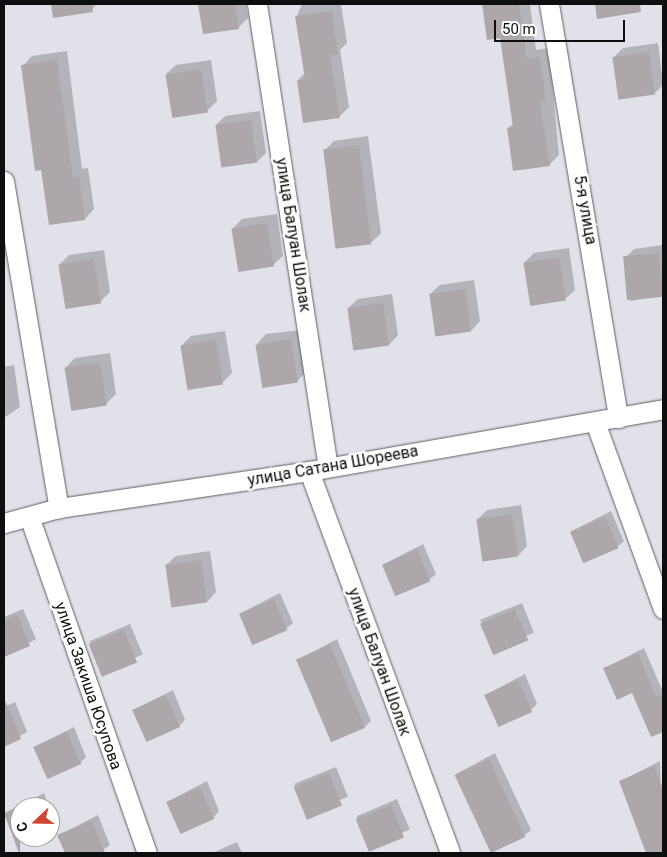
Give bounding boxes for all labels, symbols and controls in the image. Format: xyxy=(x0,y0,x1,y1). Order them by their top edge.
scale bar xyxy=(497,10,628,42)
text: 50 m xyxy=(502,20,536,38)
street label: улица Балуан Шолак xyxy=(271,156,315,314)
street label: 5-я улица xyxy=(569,174,601,246)
street label: улица Сатана Шореева xyxy=(246,442,420,490)
street label: улица Балуан Шолак xyxy=(343,585,415,739)
street label: улица Закиша Юсупова xyxy=(50,600,126,772)
north arrow xyxy=(10,797,60,847)
text: С xyxy=(13,820,31,834)

